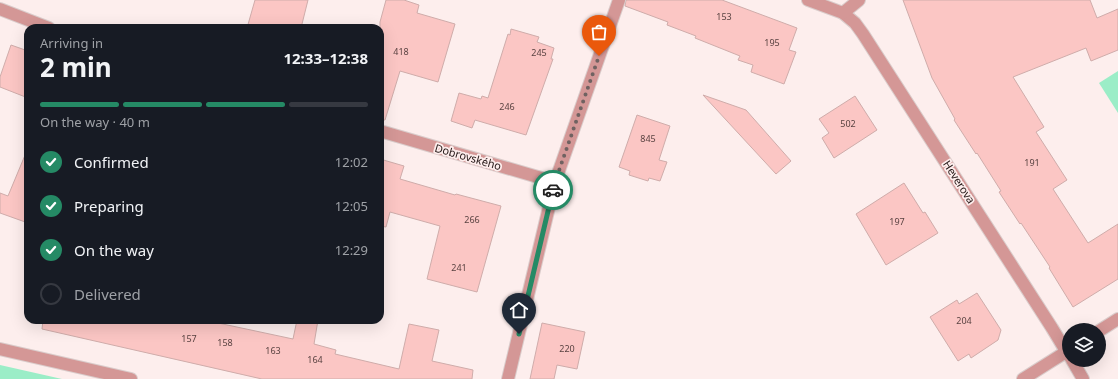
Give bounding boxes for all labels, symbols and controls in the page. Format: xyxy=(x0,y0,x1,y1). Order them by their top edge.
house number: 153 xyxy=(716,10,732,23)
pin xyxy=(582,15,616,56)
icon: bag xyxy=(588,21,610,43)
text: Arriving in xyxy=(40,34,103,52)
house number: 195 xyxy=(764,36,780,49)
house number: 418 xyxy=(393,45,409,58)
house number: 245 xyxy=(531,46,547,59)
text: 12:33–12:38 xyxy=(283,48,368,68)
text: 2 min xyxy=(40,49,112,85)
house number: 246 xyxy=(499,100,515,113)
text: On the way · 40 m xyxy=(40,113,150,131)
house number: 502 xyxy=(840,117,856,130)
house number: 845 xyxy=(640,132,656,145)
street label: Dobrovského xyxy=(433,140,503,173)
icon: check xyxy=(40,151,62,173)
text: Confirmed xyxy=(74,152,149,172)
text: 12:02 xyxy=(335,153,368,171)
house number: 191 xyxy=(1024,156,1040,169)
street label: Heverova xyxy=(940,157,979,206)
courier xyxy=(533,170,573,210)
icon: car xyxy=(542,179,564,201)
icon: check xyxy=(40,195,62,217)
text: Preparing xyxy=(74,196,144,216)
text: 12:05 xyxy=(335,197,368,215)
house number: 266 xyxy=(464,213,480,226)
house number: 197 xyxy=(889,215,905,228)
icon: check xyxy=(40,239,62,261)
text: On the way xyxy=(74,240,154,260)
text: 12:29 xyxy=(335,241,368,259)
house number: 241 xyxy=(451,261,467,274)
text: Delivered xyxy=(74,284,141,304)
pin xyxy=(502,293,536,334)
icon: home xyxy=(508,299,530,321)
house number: 204 xyxy=(956,314,972,327)
map controls xyxy=(1062,323,1106,367)
button: layers xyxy=(1062,323,1106,367)
house number: 157 xyxy=(181,332,197,345)
house number: 158 xyxy=(217,336,233,349)
house number: 220 xyxy=(559,342,575,355)
house number: 163 xyxy=(265,344,281,357)
house number: 164 xyxy=(307,353,323,366)

